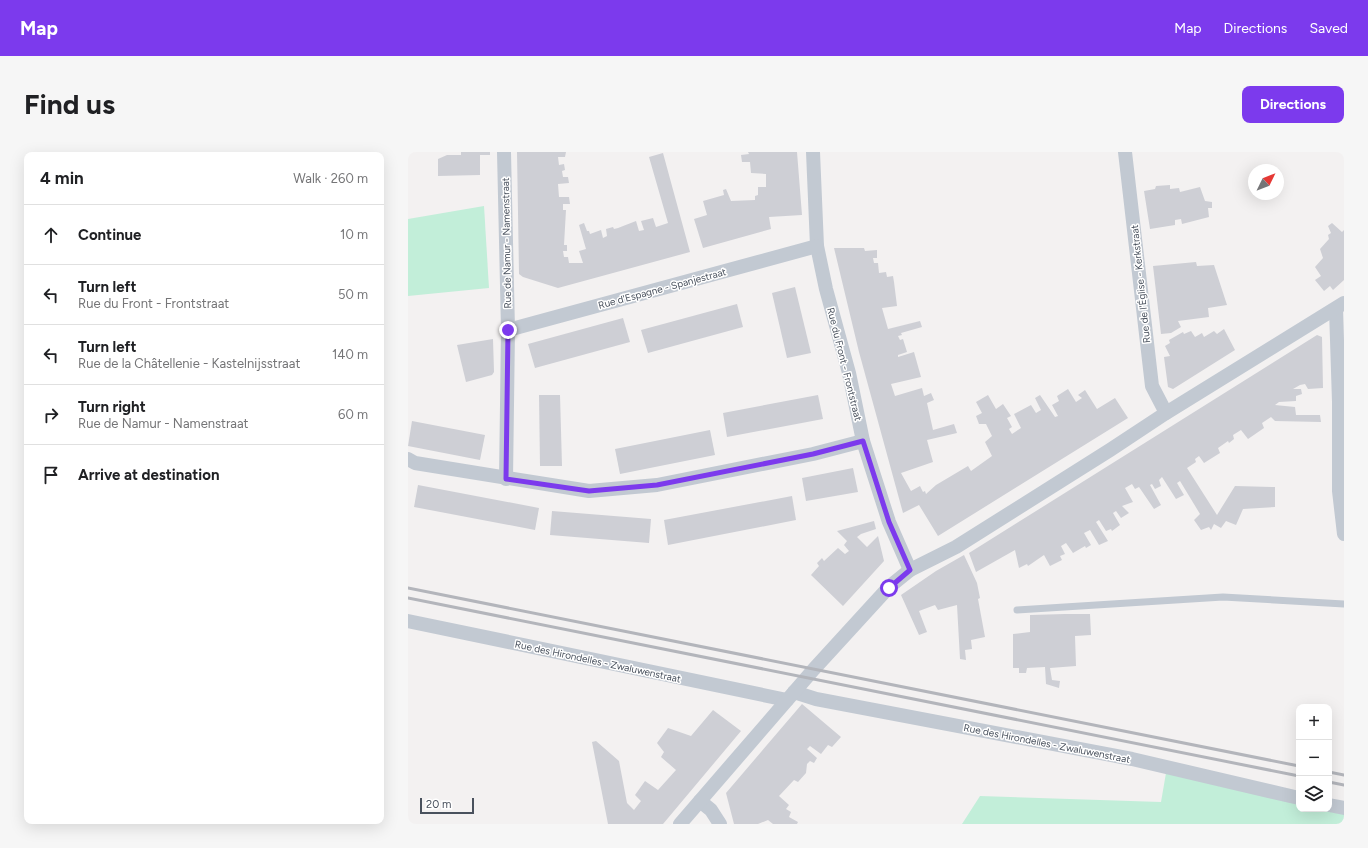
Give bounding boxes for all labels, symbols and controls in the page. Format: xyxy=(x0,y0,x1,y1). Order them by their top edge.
text: Map xyxy=(20,17,58,40)
text: Map xyxy=(1174,20,1202,37)
text: Directions xyxy=(1224,20,1287,37)
text: Saved xyxy=(1309,20,1348,37)
button: Directions xyxy=(1242,86,1344,123)
text: Find us xyxy=(24,87,115,121)
north arrow xyxy=(1248,164,1284,200)
text: 4 min xyxy=(40,168,84,188)
text: Walk · 260 m xyxy=(293,171,368,186)
street label: Rue de Namur - Namenstraat xyxy=(499,177,514,309)
icon: ahead xyxy=(40,224,62,246)
street label: Rue de l'Église - Kerkstraat xyxy=(1128,224,1153,344)
text: Continue xyxy=(78,226,141,244)
text: 10 m xyxy=(340,227,368,242)
street label: Rue d'Espagne - Spanjestraat xyxy=(597,265,728,312)
text: Turn left xyxy=(78,278,136,296)
icon: left xyxy=(40,284,62,306)
text: 50 m xyxy=(338,287,368,302)
text: Rue du Front - Frontstraat xyxy=(78,296,229,311)
street label: Rue du Front - Frontstraat xyxy=(824,306,865,422)
route end xyxy=(499,321,517,339)
text: Turn left xyxy=(78,338,136,356)
icon: left xyxy=(40,344,62,366)
text: 140 m xyxy=(332,347,368,362)
text: Rue de la Châtellenie - Kastelnijsstraat xyxy=(78,356,300,371)
text: Turn right xyxy=(78,398,146,416)
icon: right xyxy=(40,404,62,426)
text: 60 m xyxy=(338,407,368,422)
text: Rue de Namur - Namenstraat xyxy=(78,416,249,431)
icon: arrive xyxy=(40,464,62,486)
text: Arrive at destination xyxy=(78,466,219,484)
route start xyxy=(880,579,898,597)
street label: Rue des Hirondelles - Zwaluwenstraat xyxy=(514,638,682,685)
map controls xyxy=(1296,704,1332,812)
button: + xyxy=(1296,704,1332,740)
street label: Rue des Hirondelles - Zwaluwenstraat xyxy=(963,721,1131,766)
button: − xyxy=(1296,740,1332,776)
button: layers xyxy=(1296,776,1332,812)
scale bar xyxy=(420,796,474,815)
text: 20 m xyxy=(426,798,451,811)

